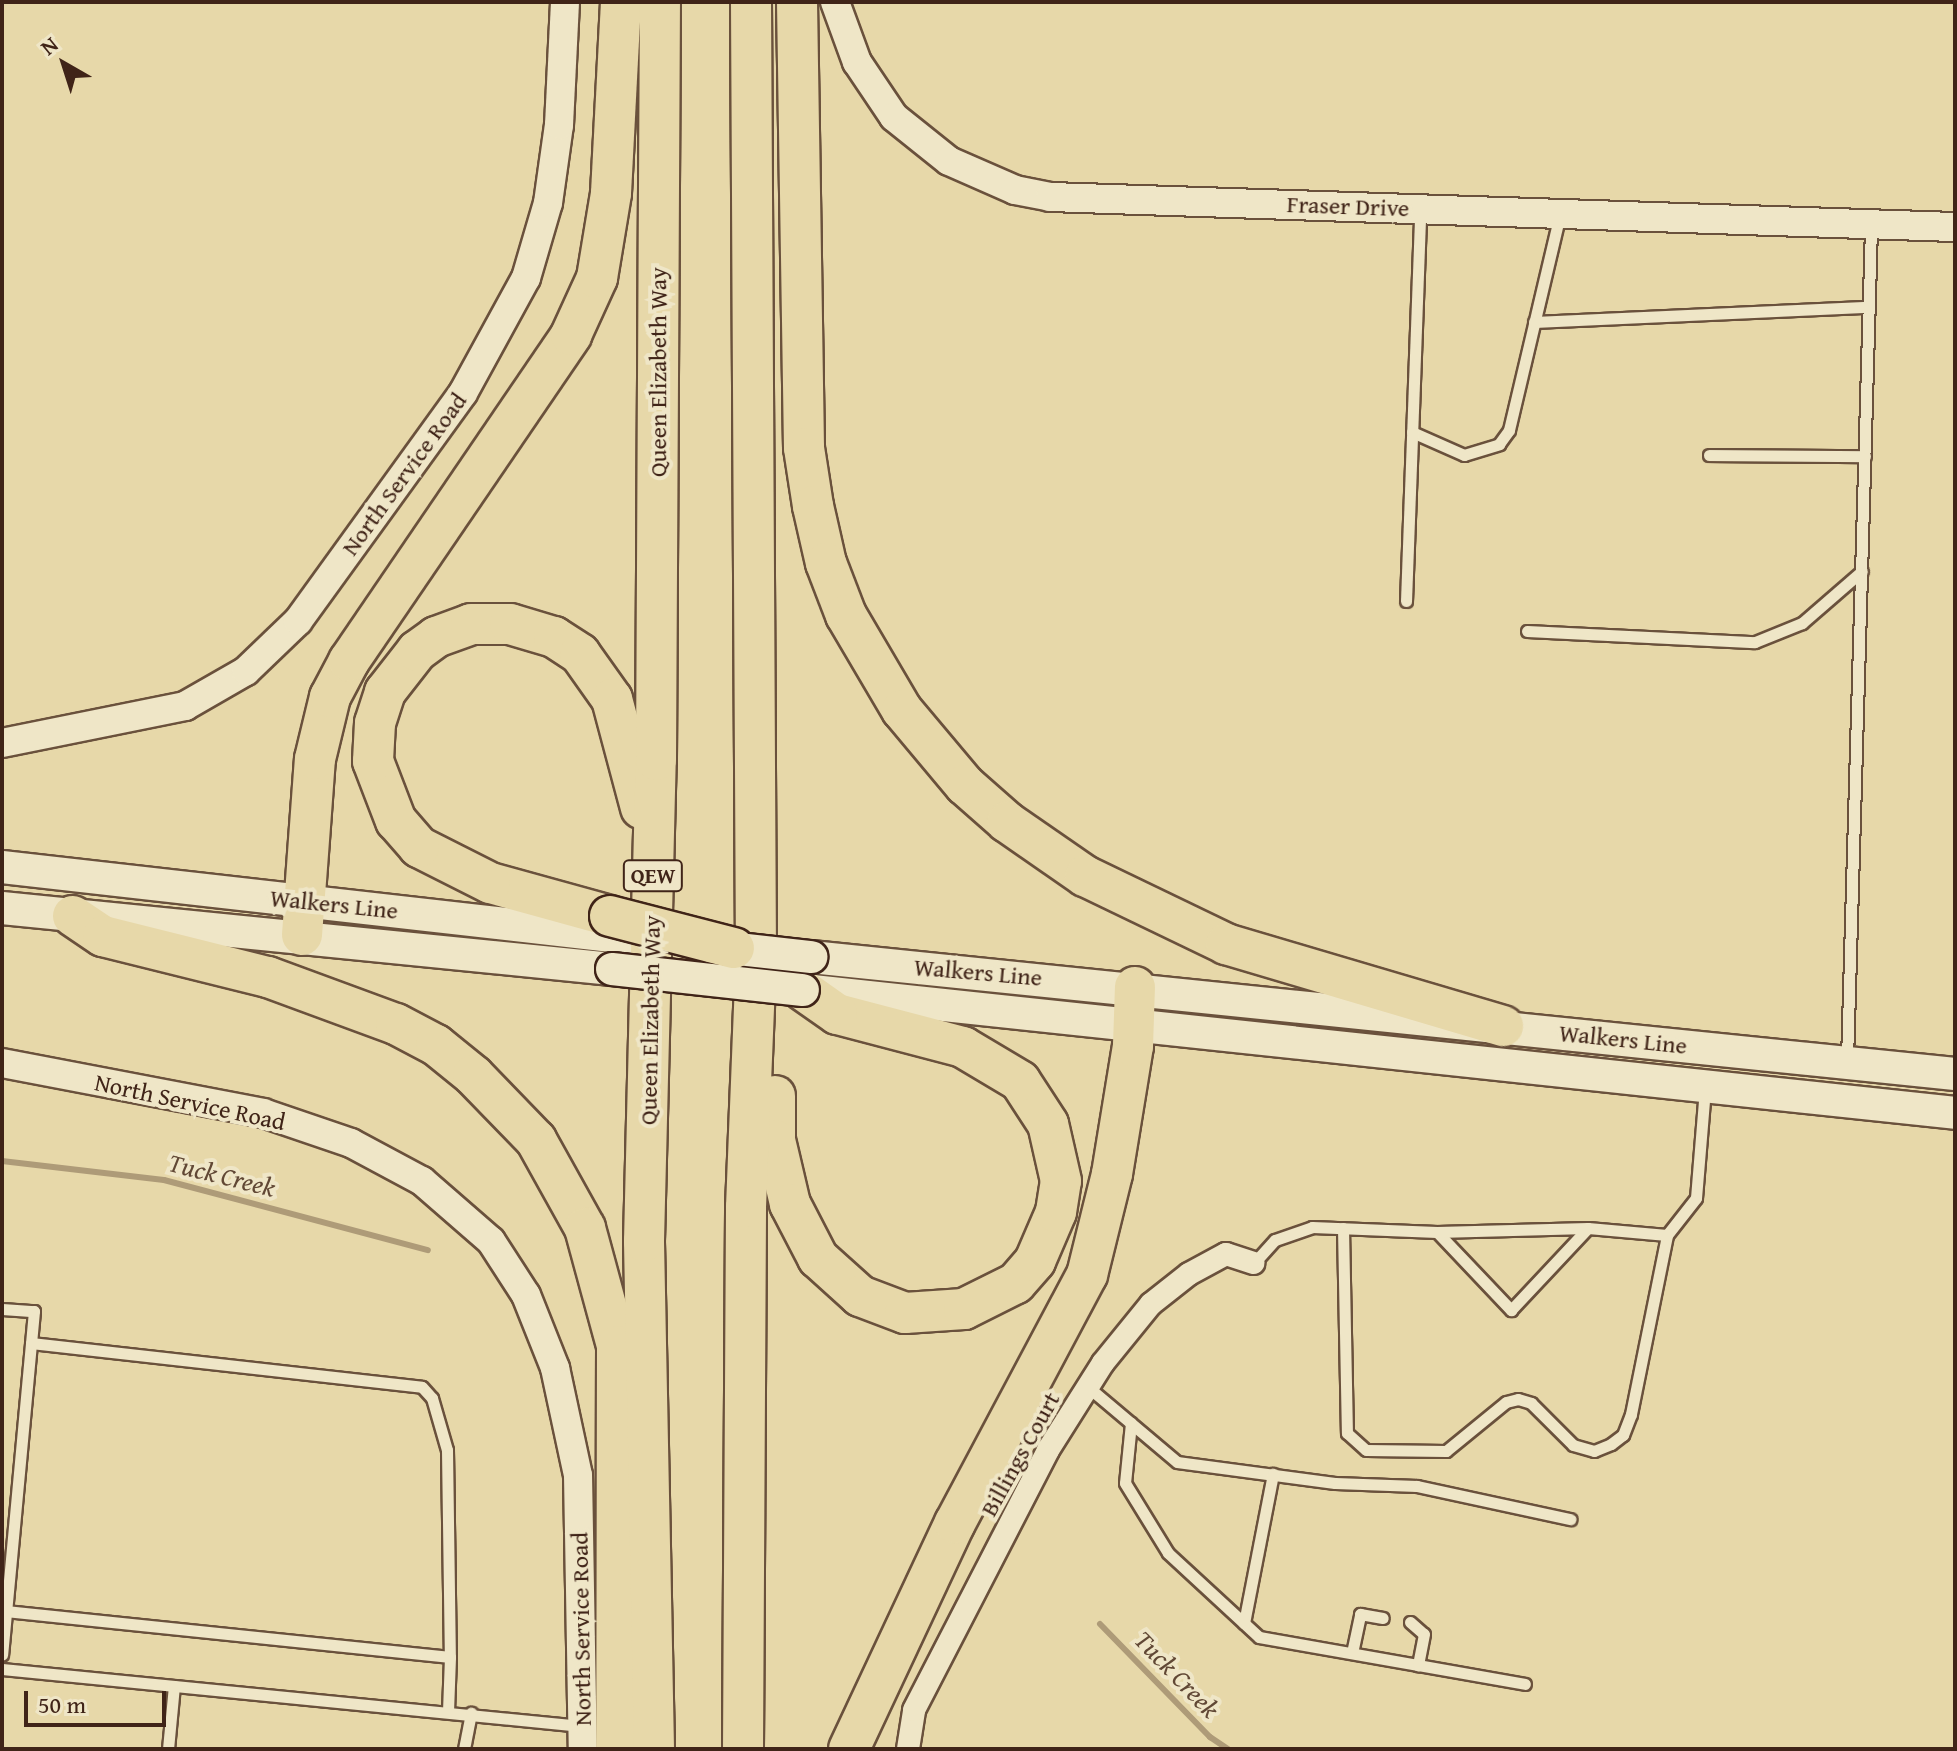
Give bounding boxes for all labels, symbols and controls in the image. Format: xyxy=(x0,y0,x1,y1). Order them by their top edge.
north arrow xyxy=(24,24,104,104)
text: N xyxy=(33,28,65,62)
street label: Fraser Drive xyxy=(1286,189,1410,223)
street label: Queen Elizabeth Way xyxy=(644,267,672,477)
street label: North Service Road xyxy=(335,387,473,561)
road number: QEW xyxy=(621,858,685,894)
street label: Walkers Line xyxy=(269,883,399,925)
street label: Queen Elizabeth Way xyxy=(634,915,666,1125)
street label: Walkers Line xyxy=(913,952,1043,992)
street label: Walkers Line xyxy=(1558,1018,1688,1060)
street label: North Service Road xyxy=(92,1068,288,1136)
water label: Tuck Creek xyxy=(165,1147,279,1203)
street label: Billings Court xyxy=(974,1387,1066,1521)
street label: North Service Road xyxy=(565,1532,597,1726)
water label: Tuck Creek xyxy=(1128,1624,1226,1724)
scale bar xyxy=(28,1675,170,1725)
text: 50 m xyxy=(38,1687,86,1722)

